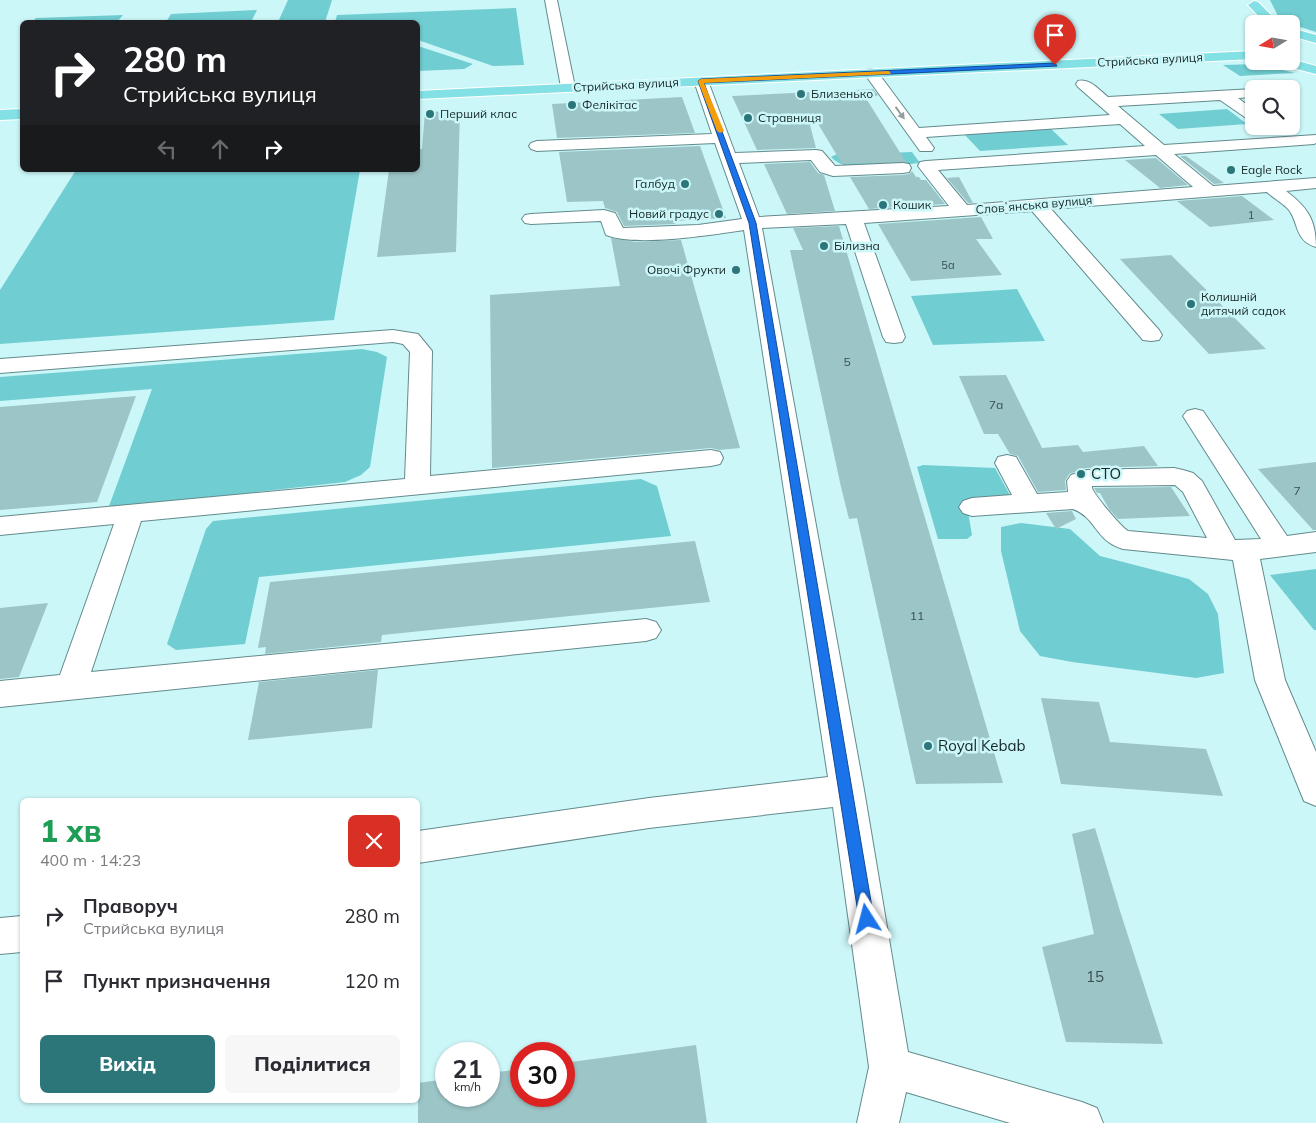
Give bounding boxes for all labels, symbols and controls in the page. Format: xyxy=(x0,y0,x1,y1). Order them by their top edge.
pin xyxy=(1034,14,1076,65)
north arrow xyxy=(1245,15,1300,70)
map controls xyxy=(1245,15,1300,135)
icon: arrive xyxy=(1041,21,1069,49)
text: 280 m xyxy=(123,37,227,81)
icon: right xyxy=(40,40,105,105)
street label: Стрийська вулиця xyxy=(1097,49,1203,70)
street label: Стрийська вулиця xyxy=(573,74,679,95)
text: Стрийська вулиця xyxy=(123,80,317,108)
button: search xyxy=(1245,80,1300,135)
place label: Близенько xyxy=(811,86,873,101)
marker: Близенько xyxy=(795,88,807,100)
place label: Фелікітас xyxy=(582,97,637,112)
marker: Фелікітас xyxy=(566,99,578,111)
place label: Перший клас xyxy=(440,106,517,121)
one-way arrow xyxy=(895,106,905,120)
marker: Перший клас xyxy=(424,108,436,120)
place label: Стравниця xyxy=(758,110,821,125)
marker: Стравниця xyxy=(742,112,754,124)
icon: left xyxy=(153,135,181,163)
icon: ahead xyxy=(206,135,234,163)
icon: right xyxy=(259,135,287,163)
place label: Eagle Rock xyxy=(1241,162,1303,177)
marker: Eagle Rock xyxy=(1225,164,1237,176)
place label: Галбуд xyxy=(635,176,675,191)
marker: Галбуд xyxy=(679,178,691,190)
street label: Словʼянська вулиця xyxy=(975,192,1093,217)
place label: Кошик xyxy=(893,197,932,212)
marker: Кошик xyxy=(877,199,889,211)
place label: Новий градус xyxy=(629,206,709,221)
marker: Новий градус xyxy=(713,208,725,220)
house number: 1 xyxy=(1248,208,1254,222)
place label: Білизна xyxy=(834,238,880,253)
marker: Білизна xyxy=(818,240,830,252)
house number: 5а xyxy=(941,258,955,272)
place label: Овочі Фрукти xyxy=(647,262,726,277)
marker: Овочі Фрукти xyxy=(730,264,742,276)
place label: Колишній дитячий садок xyxy=(1201,289,1286,318)
marker: Колишній дитячий садок xyxy=(1185,298,1197,310)
house number: 5 xyxy=(843,354,851,369)
house number: 7а xyxy=(989,397,1003,412)
place label: СТО xyxy=(1091,464,1121,483)
marker: СТО xyxy=(1075,468,1087,480)
house number: 7 xyxy=(1293,483,1301,498)
house number: 11 xyxy=(910,608,924,623)
place label: Royal Kebab xyxy=(938,736,1025,755)
marker: Royal Kebab xyxy=(922,740,934,752)
text: 1 хв xyxy=(40,812,101,850)
button: close xyxy=(348,815,400,867)
text: 400 m · 14:23 xyxy=(40,850,141,870)
position arrow xyxy=(840,892,892,944)
text: Праворуч xyxy=(83,894,178,918)
icon: right xyxy=(40,902,68,930)
text: 280 m xyxy=(344,904,400,928)
text: Стрийська вулиця xyxy=(83,918,224,938)
icon: arrive xyxy=(40,967,68,995)
house number: 15 xyxy=(1086,967,1104,986)
text: Пункт призначення xyxy=(83,969,271,993)
text: 120 m xyxy=(344,969,400,993)
button: Вихід xyxy=(40,1035,215,1093)
button: Поділитися xyxy=(225,1035,400,1093)
speed limit sign: 30 xyxy=(510,1042,575,1107)
text: 21 xyxy=(452,1053,483,1084)
text: km/h xyxy=(454,1079,481,1094)

